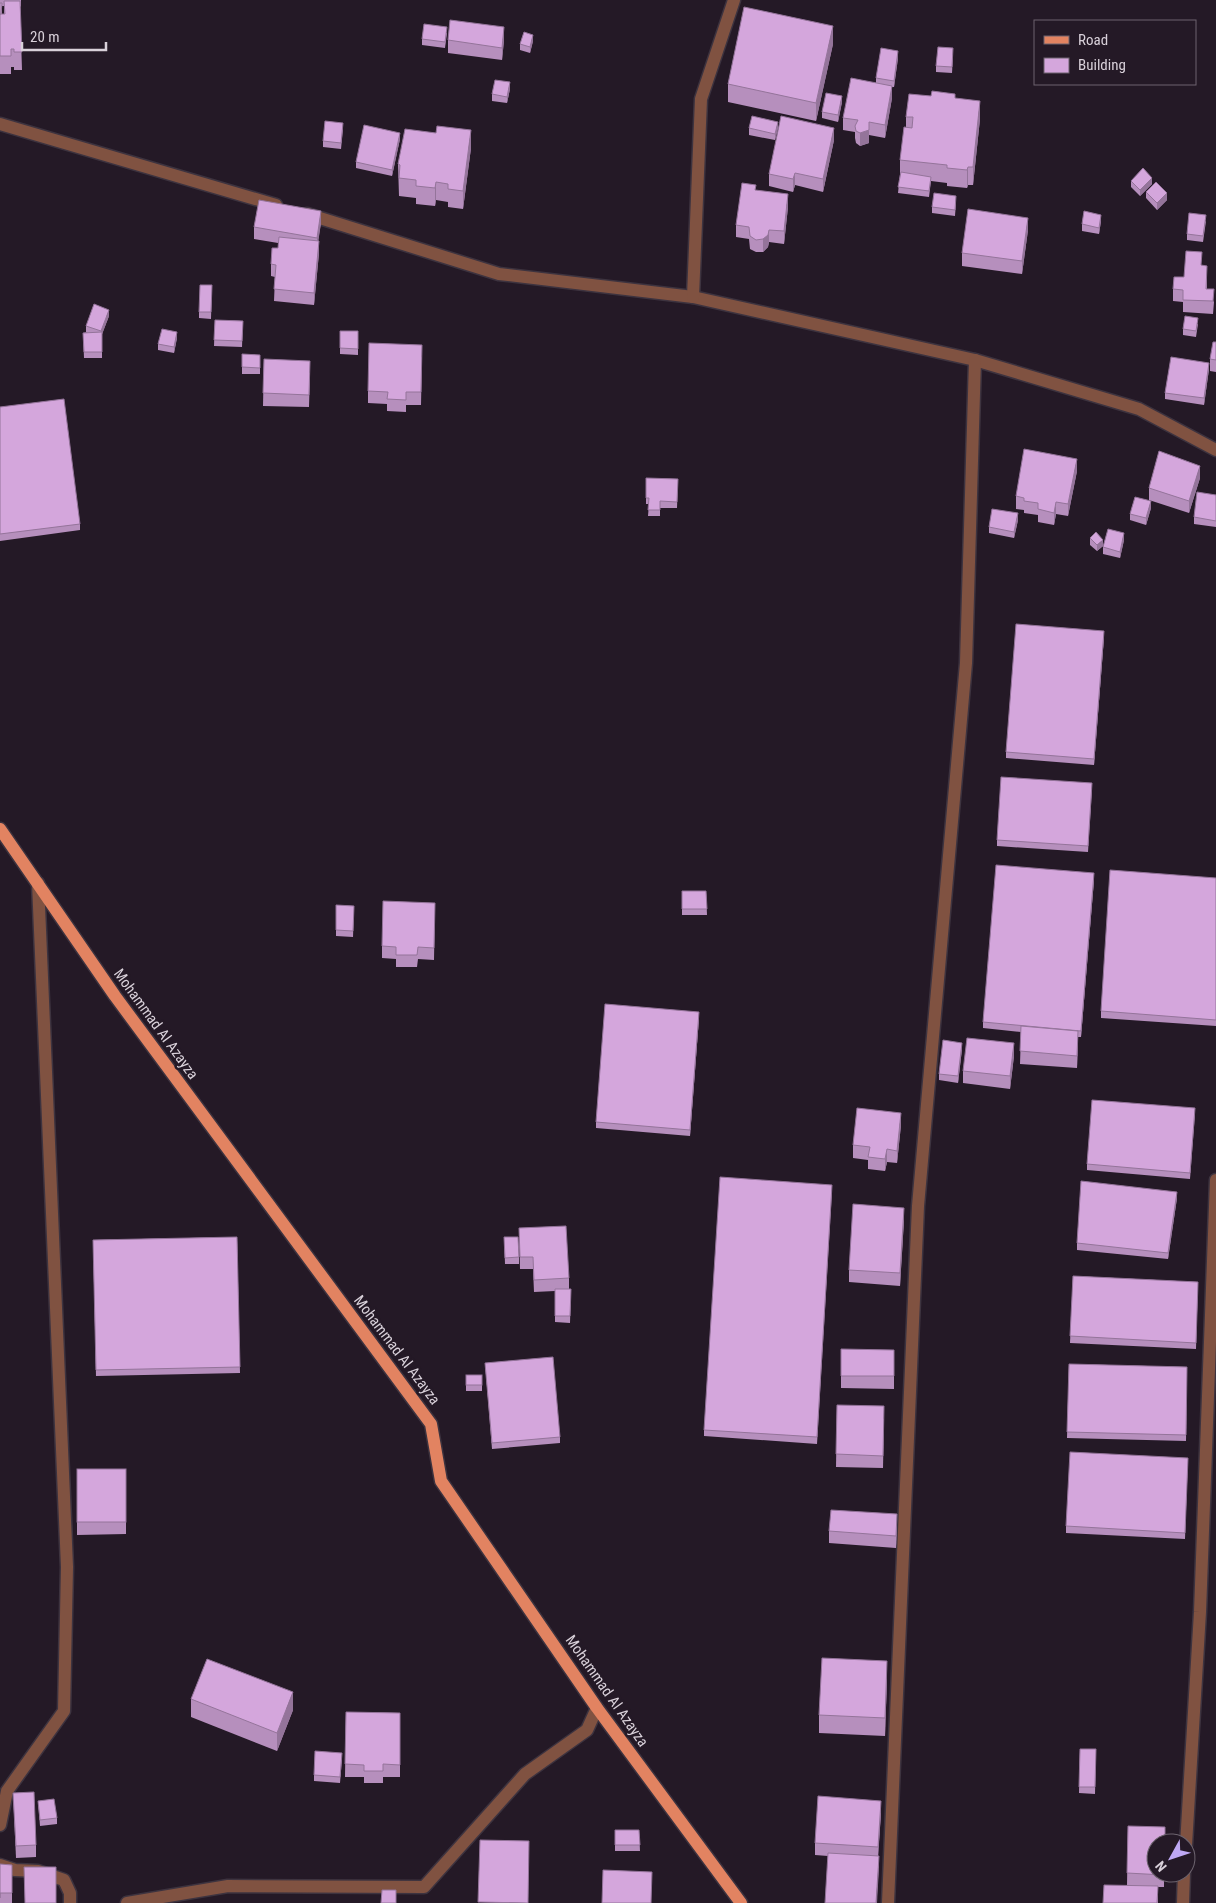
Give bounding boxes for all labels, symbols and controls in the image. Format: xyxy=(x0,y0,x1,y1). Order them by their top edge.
scale bar xyxy=(22,20,106,52)
legend xyxy=(1034,20,1196,85)
text: 20 m xyxy=(30,28,60,46)
text: Road xyxy=(1078,31,1108,49)
text: Building xyxy=(1078,56,1126,74)
street label: Mohammad Al Azayza xyxy=(110,965,202,1083)
street label: Mohammad Al Azayza xyxy=(350,1292,444,1408)
street label: Mohammad Al Azayza xyxy=(562,1632,652,1750)
north arrow xyxy=(1146,1833,1196,1883)
text: N xyxy=(1152,1858,1170,1875)

